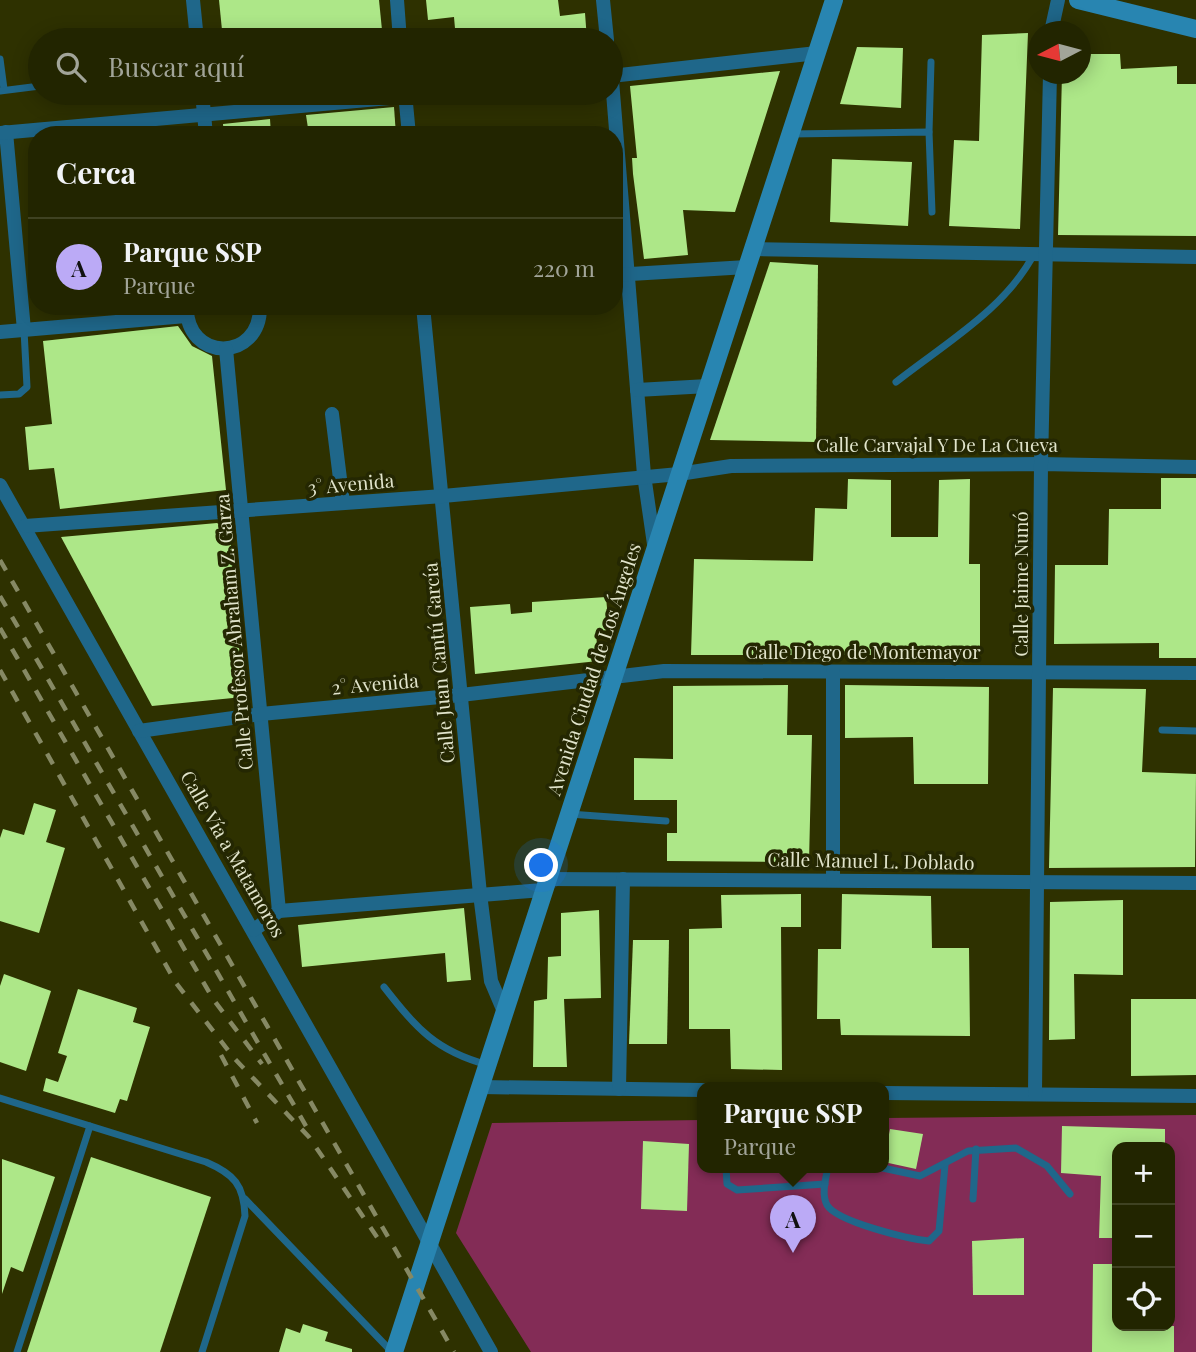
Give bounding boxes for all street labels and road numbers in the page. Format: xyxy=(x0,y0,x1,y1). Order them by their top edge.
street label: Calle Carvajal Y De La Cueva xyxy=(816,431,1059,457)
street label: 3° Avenida xyxy=(307,466,396,500)
street label: Calle Profesor Abraham Z. Garza xyxy=(208,492,258,771)
street label: Calle Jaime Nunó xyxy=(1007,511,1033,657)
street label: Avenida Ciudad de Los Ángeles xyxy=(540,539,646,799)
street label: Calle Juan Cantú García xyxy=(416,561,460,765)
street label: Calle Diego de Montemayor xyxy=(745,638,981,664)
street label: 2° Avenida xyxy=(330,666,420,700)
street label: Calle Vía a Matamoros xyxy=(175,765,292,942)
street label: Calle Manuel L. Doblado xyxy=(767,845,975,875)

